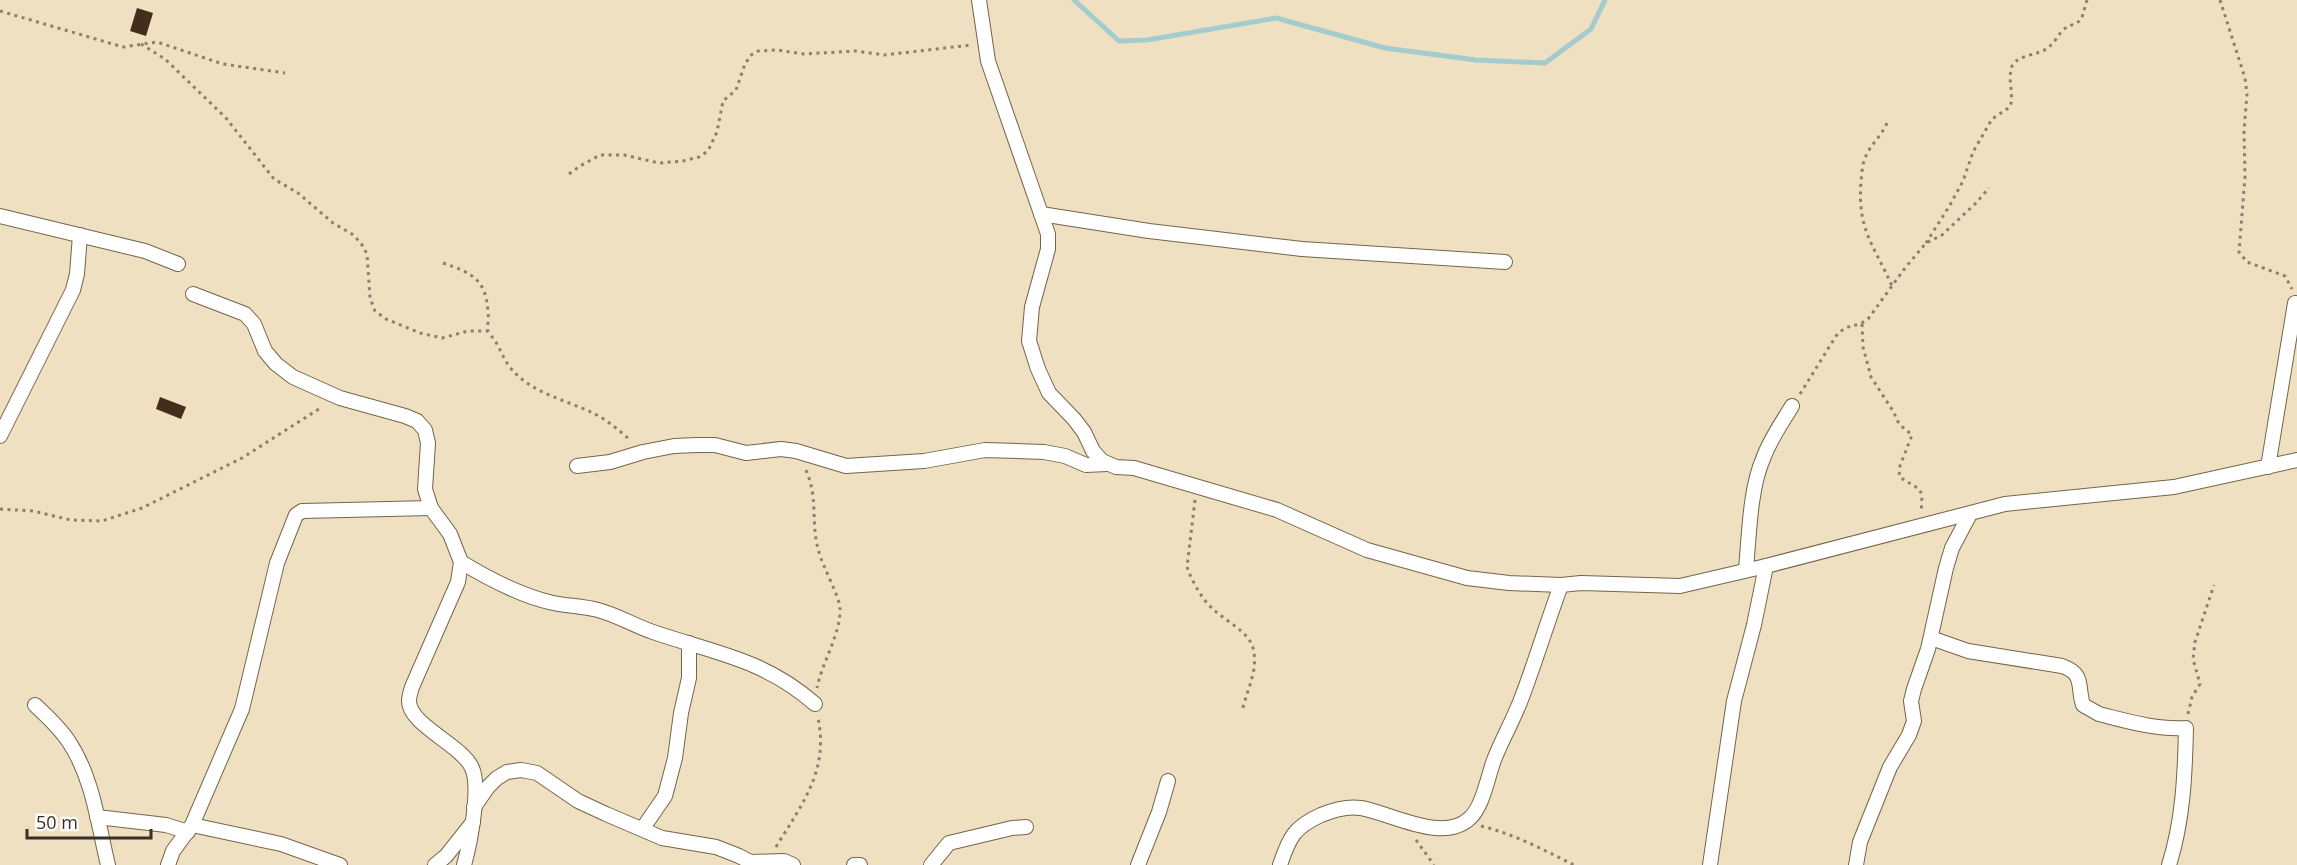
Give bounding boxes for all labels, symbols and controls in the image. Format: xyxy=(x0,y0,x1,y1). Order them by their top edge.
scale bar xyxy=(27,802,152,840)
text: 50 m xyxy=(36,810,78,834)

